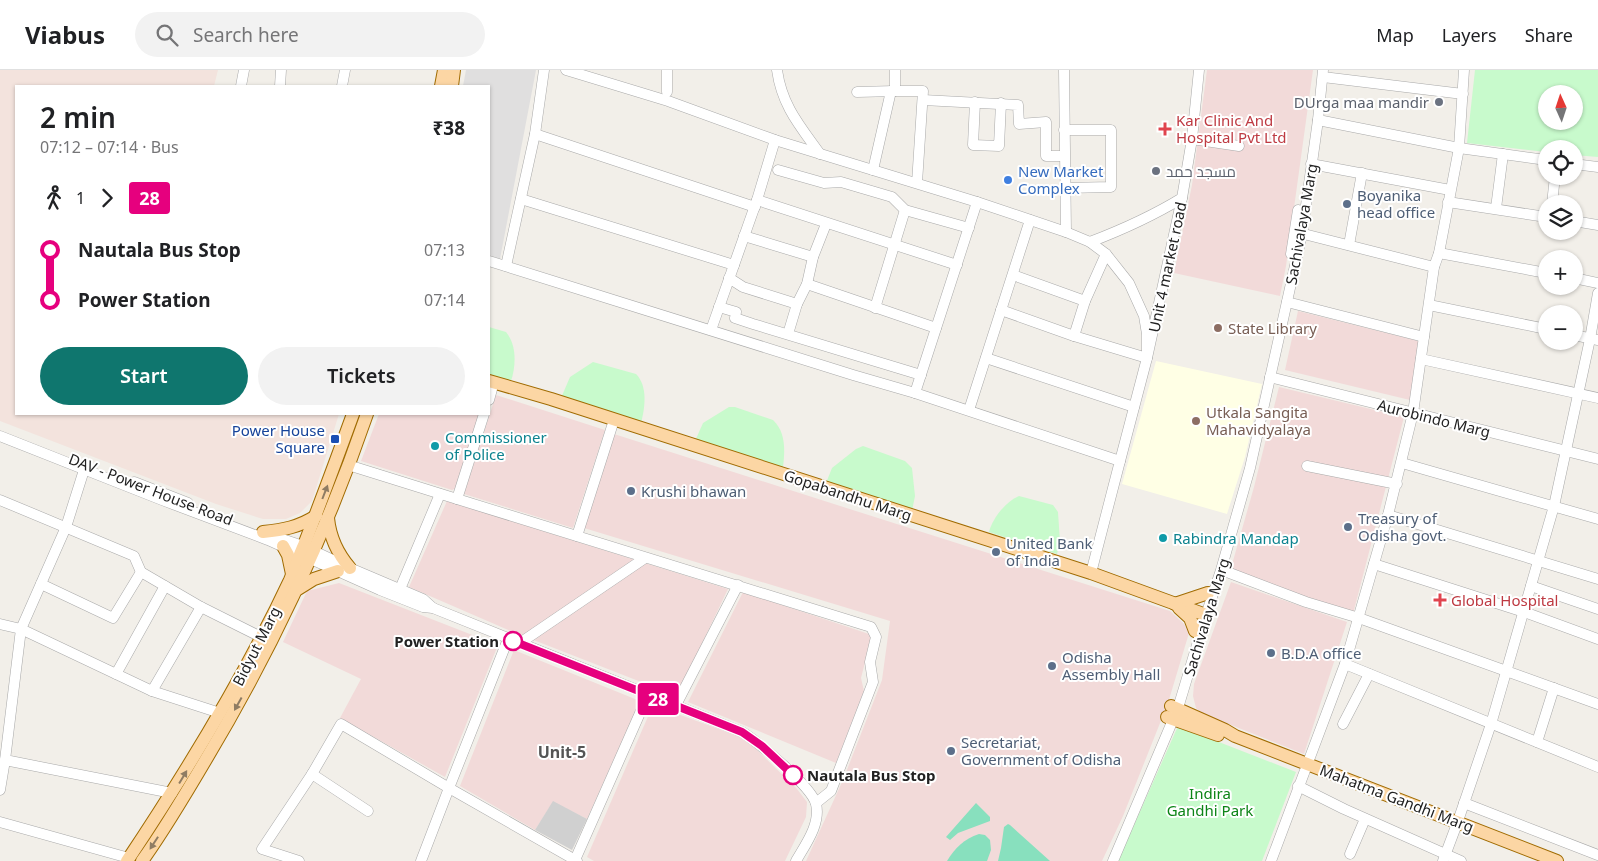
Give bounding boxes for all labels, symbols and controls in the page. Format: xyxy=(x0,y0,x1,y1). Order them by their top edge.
search box xyxy=(135,12,485,57)
text: Viabus xyxy=(25,18,105,51)
icon: search xyxy=(153,21,181,49)
text: Search here xyxy=(193,22,299,48)
text: Map xyxy=(1376,23,1414,47)
text: Layers xyxy=(1442,23,1497,47)
text: Share xyxy=(1525,23,1573,47)
north arrow xyxy=(1538,85,1582,130)
map controls xyxy=(1538,85,1583,350)
place label: DUrga maa mandir xyxy=(1294,92,1429,112)
marker: DUrga maa mandir xyxy=(1433,96,1445,108)
text: 2 min xyxy=(40,98,116,136)
place label: Kar Clinic And Hospital Pvt Ltd xyxy=(1176,110,1287,147)
text: ₹38 xyxy=(432,115,465,141)
marker: Kar Clinic And Hospital Pvt Ltd xyxy=(1158,122,1172,136)
text: 07:12 – 07:14 · Bus xyxy=(40,136,179,158)
button: locate xyxy=(1538,140,1583,185)
place label: New Market Complex xyxy=(1018,161,1104,198)
place label: مسجد حمد xyxy=(1166,161,1236,181)
street label: Sachivalaya Marg xyxy=(1281,162,1321,286)
marker: مسجد حمد xyxy=(1150,165,1162,177)
marker: New Market Complex xyxy=(1002,174,1014,186)
icon: walk xyxy=(40,184,68,212)
icon: forward xyxy=(93,184,121,212)
place label: Boyanika head office xyxy=(1357,185,1435,222)
text: 28 xyxy=(139,186,160,210)
text: 1 xyxy=(76,187,85,209)
button: layers xyxy=(1538,195,1583,240)
marker: Boyanika head office xyxy=(1341,198,1353,210)
street label: Unit 4 market road xyxy=(1143,200,1191,334)
text: Nautala Bus Stop xyxy=(78,237,241,263)
text: 07:13 xyxy=(424,239,465,261)
button: + xyxy=(1538,250,1583,295)
text: Power Station xyxy=(78,287,211,313)
text: 07:14 xyxy=(424,289,465,311)
button: − xyxy=(1538,305,1583,350)
place label: State Library xyxy=(1228,318,1317,338)
marker: State Library xyxy=(1212,322,1224,334)
button: Start xyxy=(40,347,248,405)
button: Tickets xyxy=(258,347,465,405)
street label: Aurobindo Marg xyxy=(1375,394,1493,442)
place label: Utkala Sangita Mahavidyalaya xyxy=(1206,402,1311,439)
marker: Utkala Sangita Mahavidyalaya xyxy=(1190,415,1202,427)
place label: Power House Square xyxy=(232,420,325,457)
place label: Commissioner of Police xyxy=(445,427,547,464)
marker: Power House Square xyxy=(329,433,341,445)
marker: Commissioner of Police xyxy=(429,440,441,452)
street label: DAV - Power House Road xyxy=(66,448,236,530)
street label: Gopabandhu Marg xyxy=(781,465,915,525)
place label: Krushi bhawan xyxy=(641,481,746,501)
one-way arrow xyxy=(321,484,329,499)
marker: Krushi bhawan xyxy=(625,485,637,497)
place label: Treasury of Odisha govt. xyxy=(1358,508,1447,545)
marker: Treasury of Odisha govt. xyxy=(1342,521,1354,533)
place label: Rabindra Mandap xyxy=(1173,528,1299,548)
marker: Rabindra Mandap xyxy=(1157,532,1169,544)
place label: United Bank of India xyxy=(1006,533,1093,570)
marker: United Bank of India xyxy=(990,546,1002,558)
street label: Sachivalaya Marg xyxy=(1179,555,1233,679)
place label: Global Hospital xyxy=(1451,590,1558,610)
marker: Global Hospital xyxy=(1433,593,1447,607)
street label: Bidyut Marg xyxy=(227,603,285,689)
place label: Power Station xyxy=(394,631,499,651)
marker: Power Station xyxy=(503,631,523,651)
place label: B.D.A office xyxy=(1281,643,1361,663)
place label: Odisha Assembly Hall xyxy=(1062,647,1160,684)
marker: B.D.A office xyxy=(1265,647,1277,659)
marker: Odisha Assembly Hall xyxy=(1046,660,1058,672)
line badge: 28 xyxy=(636,683,680,715)
text: 28 xyxy=(648,687,668,711)
one-way arrow xyxy=(234,698,243,711)
place label: Secretariat, Government of Odisha xyxy=(961,732,1121,769)
district label: Unit-5 xyxy=(538,741,586,763)
marker: Secretariat, Government of Odisha xyxy=(945,745,957,757)
street label: Mahatma Gandhi Marg xyxy=(1317,759,1477,837)
marker: Nautala Bus Stop xyxy=(783,765,803,785)
place label: Nautala Bus Stop xyxy=(807,765,936,785)
one-way arrow xyxy=(178,770,187,783)
park label: Indira Gandhi Park xyxy=(1167,783,1253,820)
one-way arrow xyxy=(149,837,159,850)

